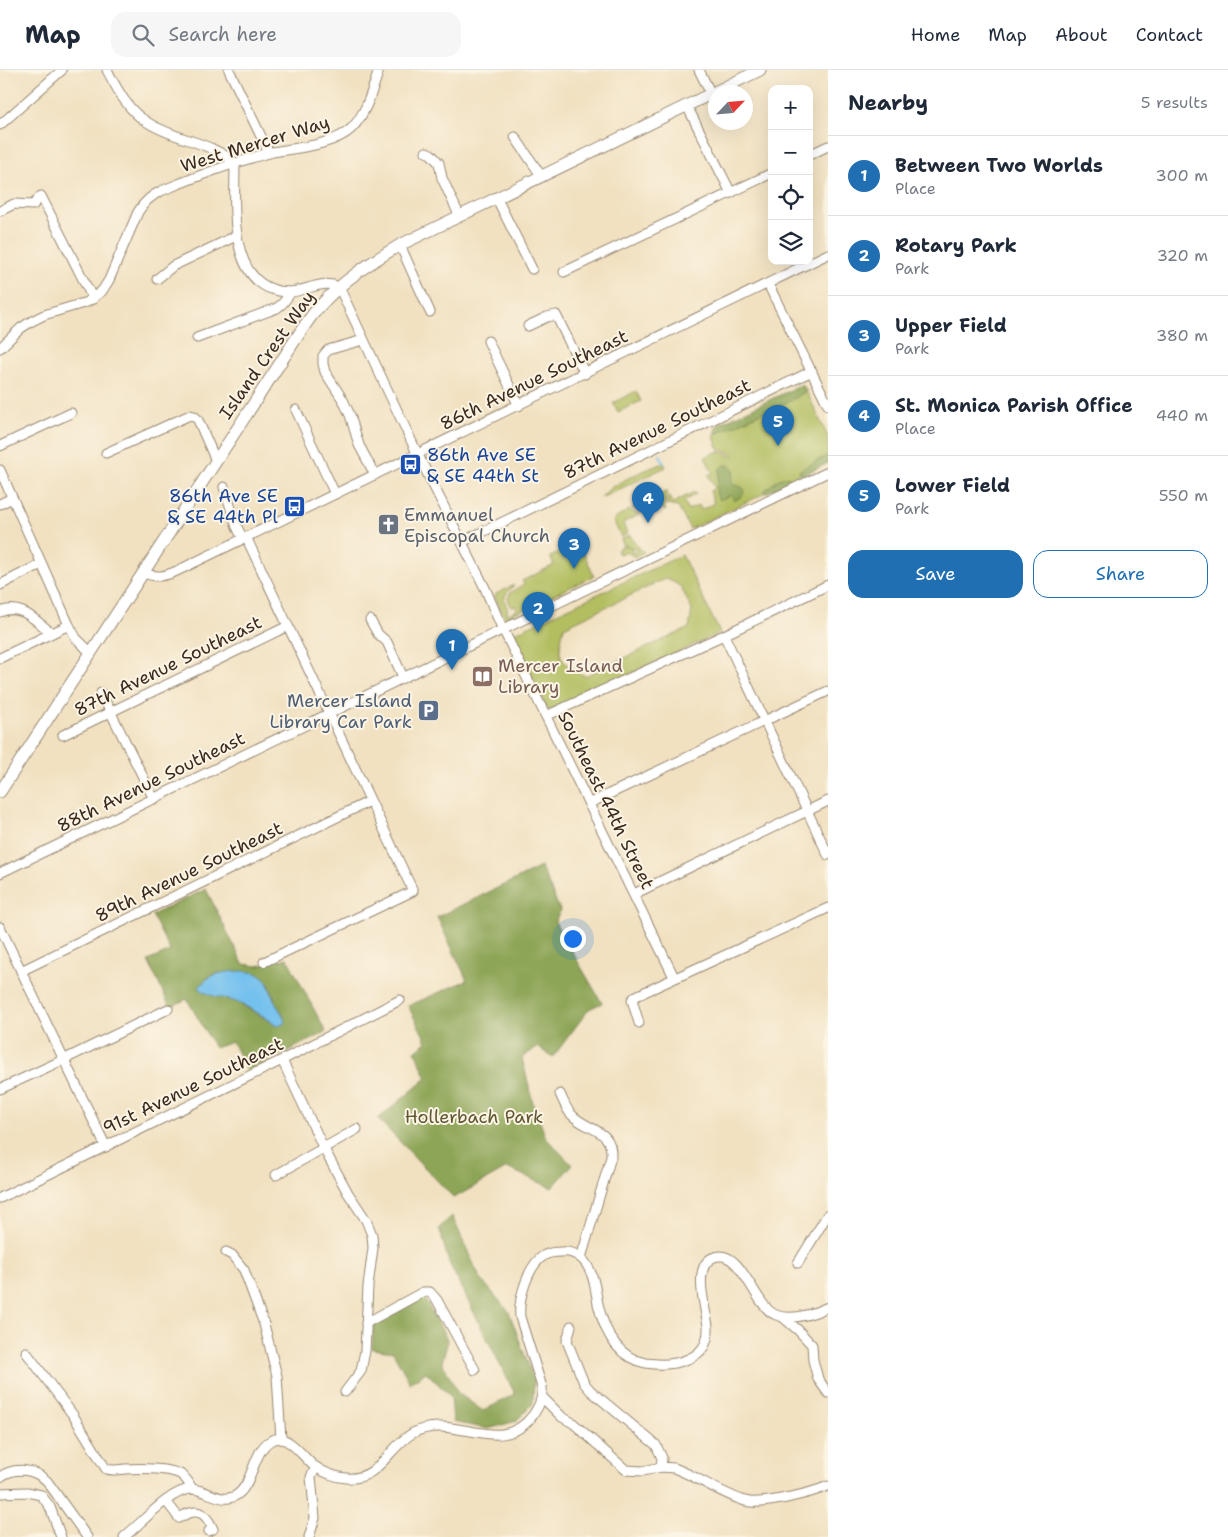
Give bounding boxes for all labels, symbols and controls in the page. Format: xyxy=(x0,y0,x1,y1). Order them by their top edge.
search box xyxy=(111,12,461,57)
text: Map xyxy=(25,19,81,51)
icon: search xyxy=(129,21,157,49)
text: Search here xyxy=(169,22,277,47)
text: Home xyxy=(911,23,960,47)
text: Map xyxy=(988,23,1027,47)
text: About xyxy=(1055,23,1108,47)
text: Contact xyxy=(1136,23,1203,47)
north arrow xyxy=(708,85,753,130)
map controls xyxy=(768,85,813,265)
button: + xyxy=(768,85,813,130)
text: Nearby xyxy=(848,89,928,117)
text: 5 results xyxy=(1141,92,1208,113)
street label: West Mercer Way xyxy=(178,110,332,178)
button: − xyxy=(768,130,813,175)
text: Between Two Worlds xyxy=(895,153,1103,178)
text: 1 xyxy=(860,165,868,186)
text: 300 m xyxy=(1156,165,1208,186)
button: locate xyxy=(768,175,813,220)
text: Place xyxy=(895,178,936,199)
button: layers xyxy=(768,220,813,265)
text: Rotary Park xyxy=(895,233,1017,258)
text: 2 xyxy=(858,245,870,266)
text: 320 m xyxy=(1157,245,1208,266)
text: Park xyxy=(895,258,929,279)
street label: Island Crest Way xyxy=(214,286,320,424)
text: Upper Field xyxy=(895,313,1007,338)
street label: 86th Avenue Southeast xyxy=(436,324,632,436)
text: 3 xyxy=(858,325,870,346)
text: 380 m xyxy=(1156,325,1208,346)
text: Park xyxy=(895,338,929,359)
street label: 87th Avenue Southeast xyxy=(559,373,755,485)
text: St. Monica Parish Office xyxy=(895,393,1133,418)
pin: 5 xyxy=(762,405,794,446)
text: 4 xyxy=(858,405,870,426)
text: 440 m xyxy=(1156,405,1208,426)
text: Place xyxy=(895,418,936,439)
place label: 86th Ave SE & SE 44th St xyxy=(427,443,539,488)
bus stop icon: 86th Ave SE & SE 44th St xyxy=(399,453,423,477)
text: Lower Field xyxy=(895,473,1010,498)
pin: 4 xyxy=(632,482,664,523)
place label: 86th Ave SE & SE 44th Pl xyxy=(168,484,279,529)
text: 5 xyxy=(859,485,869,506)
text: 550 m xyxy=(1159,485,1208,506)
bus stop icon: 86th Ave SE & SE 44th Pl xyxy=(282,494,306,518)
text: Park xyxy=(895,498,929,519)
place label: Emmanuel Episcopal Church xyxy=(404,503,550,548)
church icon: Emmanuel Episcopal Church xyxy=(376,513,400,537)
pin: 3 xyxy=(558,528,590,569)
button: Save xyxy=(848,550,1023,598)
button: Share xyxy=(1033,550,1208,598)
pin: 2 xyxy=(522,592,554,633)
street label: 87th Avenue Southeast xyxy=(70,610,266,722)
pin: 1 xyxy=(436,629,468,670)
place label: Mercer Island Library xyxy=(498,654,623,699)
library icon: Mercer Island Library xyxy=(470,664,494,688)
place label: Mercer Island Library Car Park xyxy=(269,689,412,734)
parking icon: Mercer Island Library Car Park xyxy=(416,699,440,723)
street label: Southeast 44th Street xyxy=(552,707,660,893)
street label: 88th Avenue Southeast xyxy=(53,726,249,838)
street label: 89th Avenue Southeast xyxy=(91,816,287,928)
your location xyxy=(560,926,586,952)
street label: 91st Avenue Southeast xyxy=(99,1032,287,1140)
park label: Hollerbach Park xyxy=(405,1105,543,1129)

